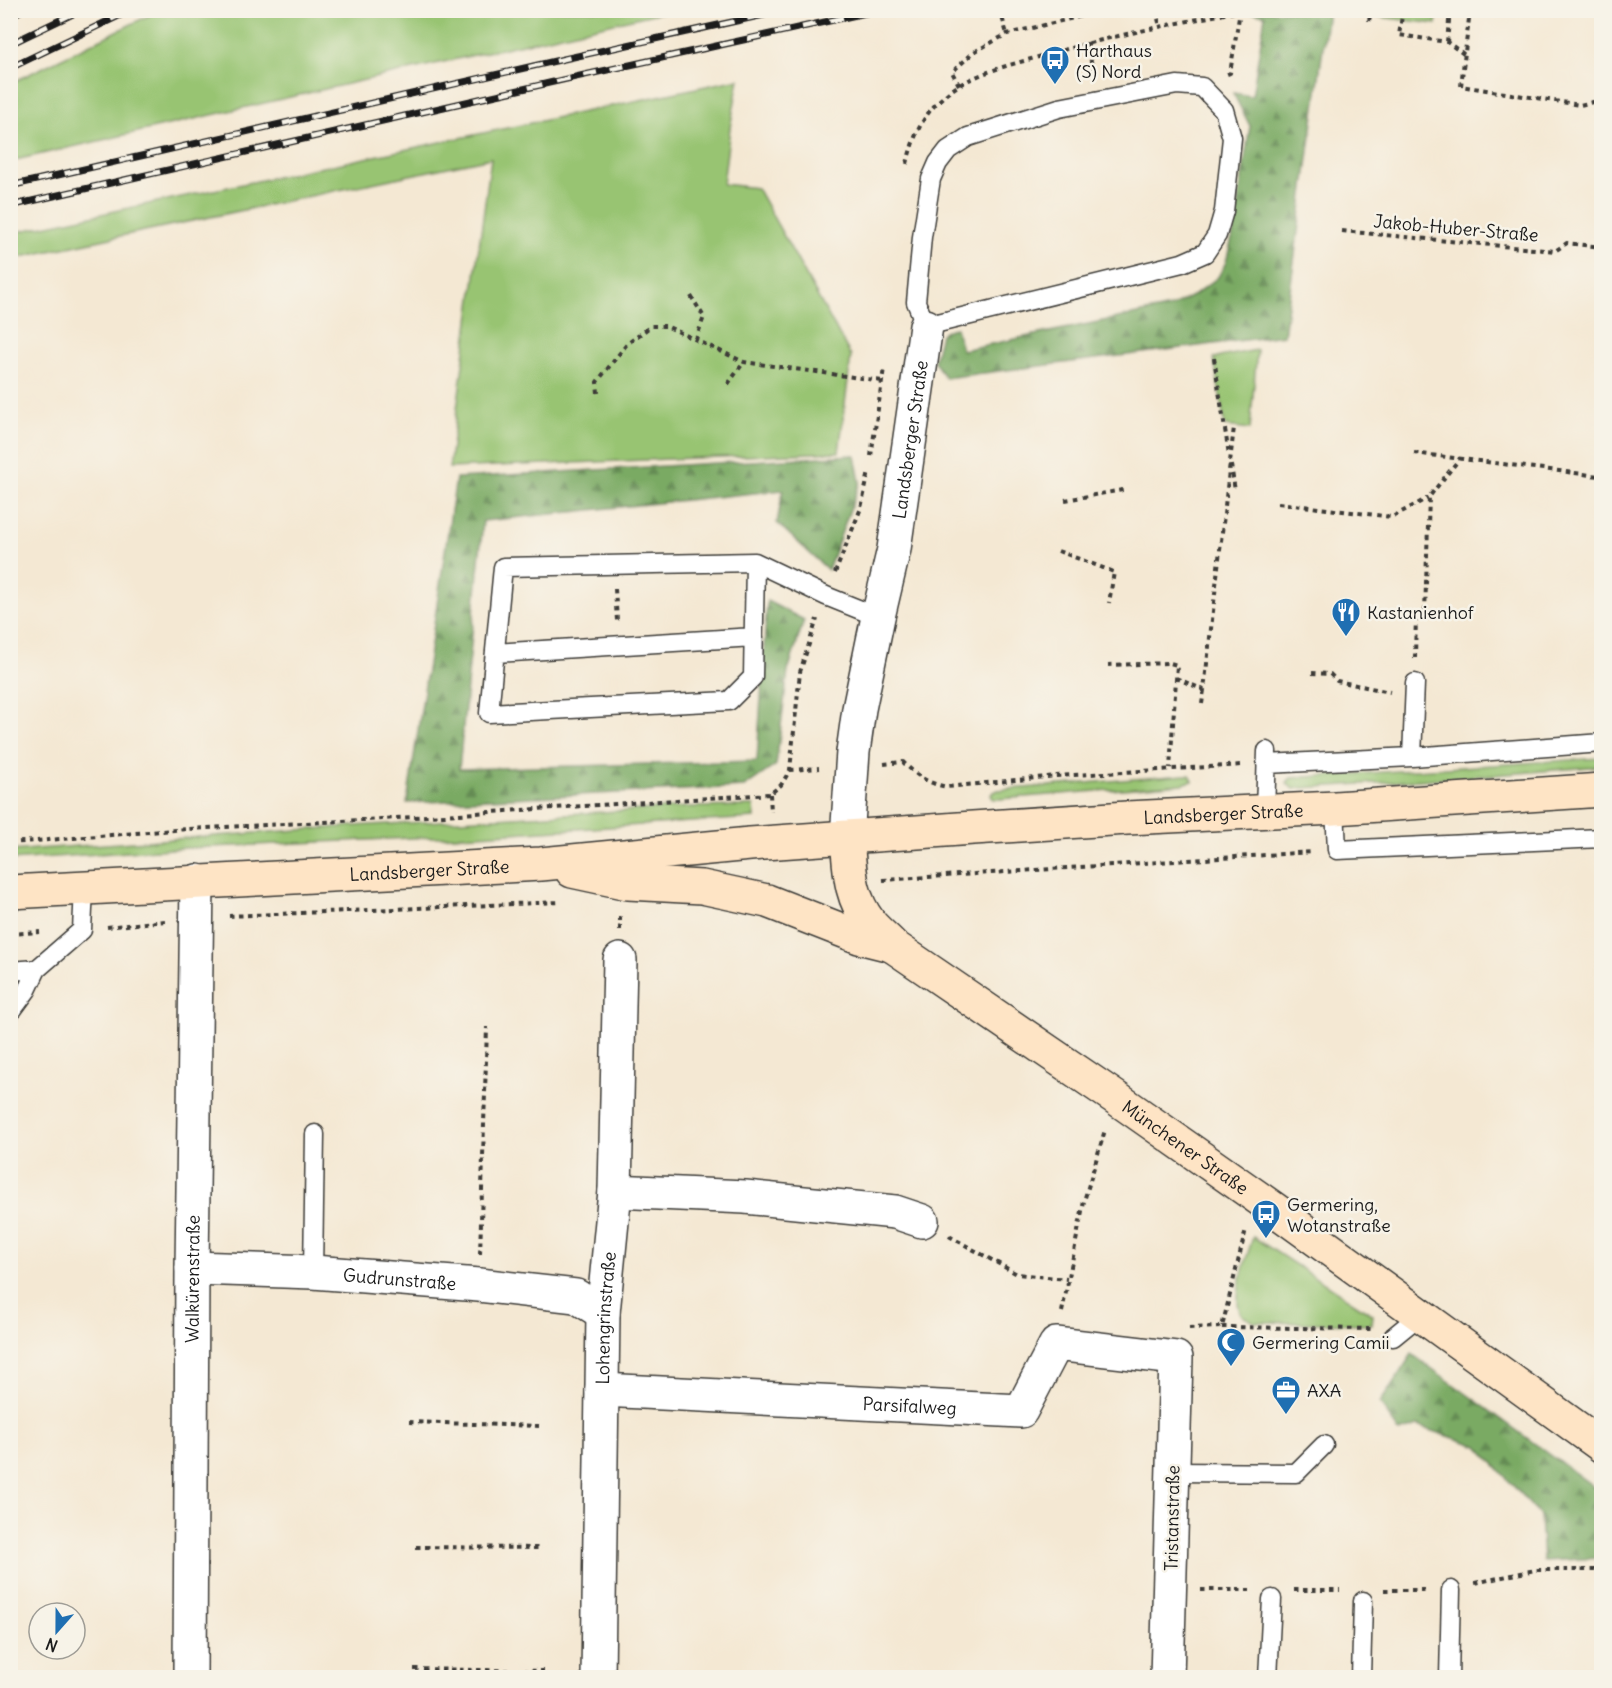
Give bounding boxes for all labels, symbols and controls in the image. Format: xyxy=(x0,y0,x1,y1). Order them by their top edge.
place label: Harthaus (S) Nord xyxy=(1076,39,1152,83)
bus stop icon: Harthaus (S) Nord xyxy=(1039,44,1071,86)
street label: Jakob-Huber-Straße xyxy=(1373,209,1539,247)
street label: Landsberger Straße xyxy=(887,359,932,520)
restaurant icon: Kastanienhof xyxy=(1330,596,1362,638)
place label: Kastanienhof xyxy=(1367,601,1475,624)
street label: Landsberger Straße xyxy=(1143,798,1304,829)
street label: Landsberger Straße xyxy=(349,854,510,886)
street label: Münchener Straße xyxy=(1118,1095,1253,1199)
place label: Germering, Wotanstraße xyxy=(1287,1193,1391,1237)
bus stop icon: Germering, Wotanstraße xyxy=(1250,1198,1282,1240)
street label: Walkürenstraße xyxy=(180,1215,204,1343)
street label: Lohengrinstraße xyxy=(591,1251,620,1385)
street label: Gudrunstraße xyxy=(342,1263,457,1295)
mosque icon: Germering Camii xyxy=(1215,1326,1247,1368)
place label: Germering Camii xyxy=(1252,1331,1389,1354)
office icon: AXA xyxy=(1270,1374,1302,1416)
place label: AXA xyxy=(1307,1379,1341,1402)
street label: Parsifalweg xyxy=(862,1392,957,1419)
street label: Tristanstraße xyxy=(1160,1465,1184,1571)
north arrow xyxy=(27,1601,87,1661)
text: N xyxy=(43,1634,60,1656)

